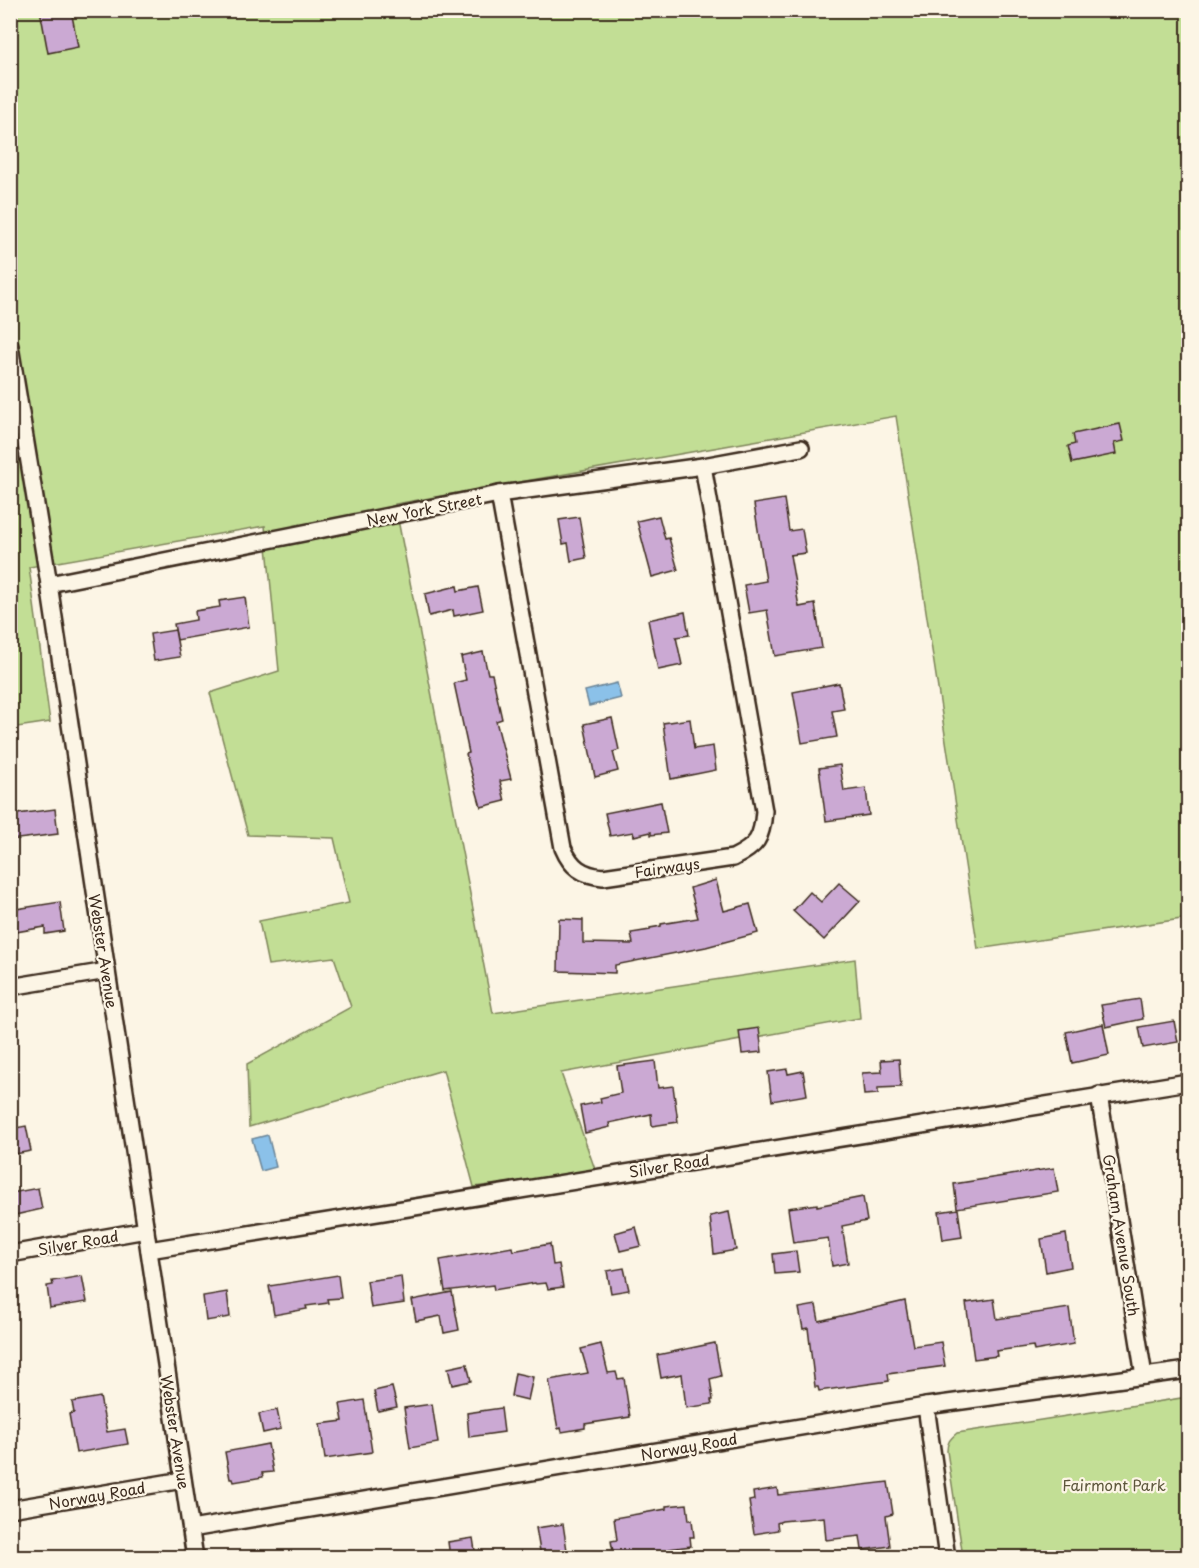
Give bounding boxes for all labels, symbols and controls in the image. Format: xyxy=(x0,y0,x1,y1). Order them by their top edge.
street label: New York Street xyxy=(364,487,484,531)
street label: Fairways xyxy=(633,851,701,883)
street label: Webster Avenue xyxy=(84,892,124,1010)
street label: Silver Road xyxy=(627,1147,711,1183)
street label: Graham Avenue South xyxy=(1098,1152,1146,1318)
street label: Silver Road xyxy=(36,1224,120,1260)
street label: Webster Avenue xyxy=(156,1373,196,1491)
street label: Norway Road xyxy=(639,1426,739,1466)
park label: Fairmont Park xyxy=(1062,1473,1166,1496)
street label: Norway Road xyxy=(47,1475,147,1515)

